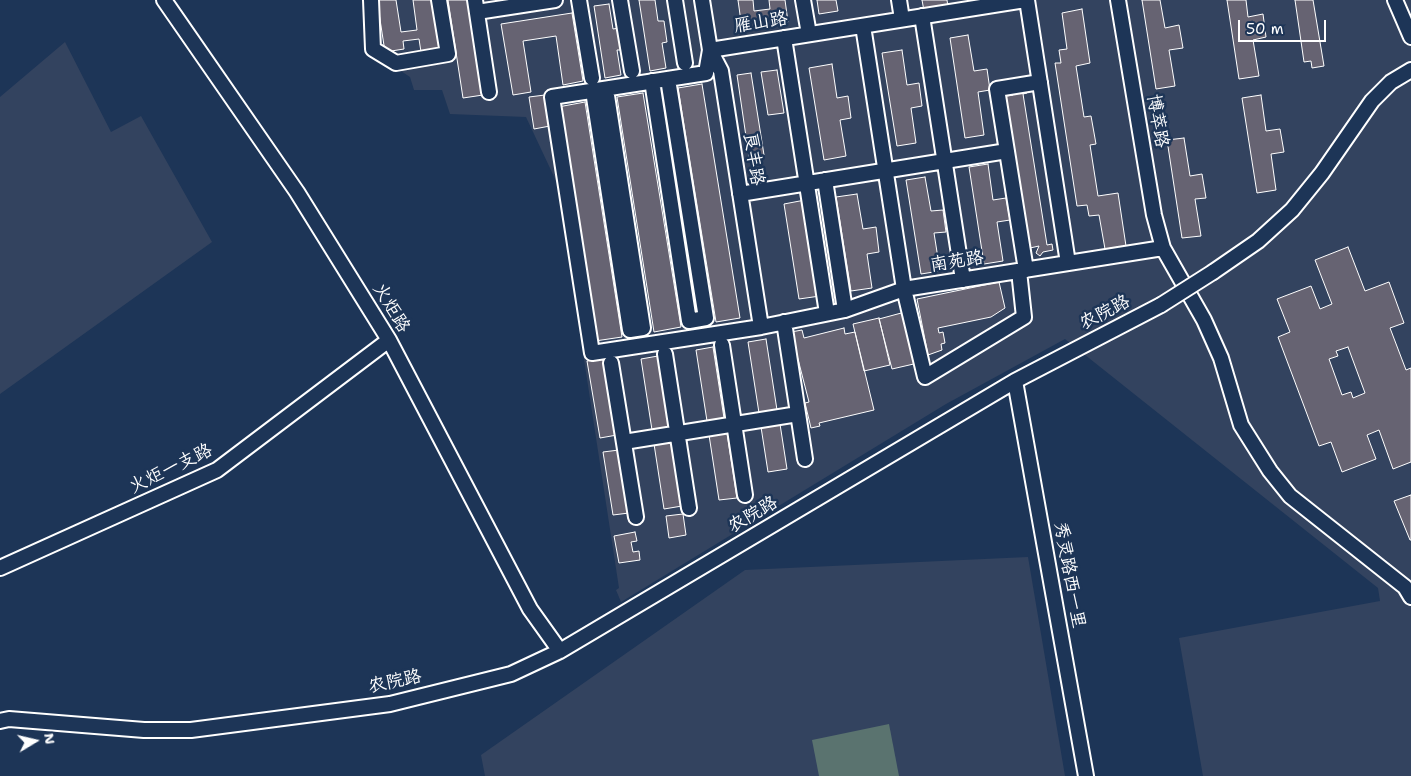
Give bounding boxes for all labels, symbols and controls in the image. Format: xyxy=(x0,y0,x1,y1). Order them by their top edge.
street label: 雁山路 xyxy=(733,8,789,38)
scale bar xyxy=(1241,10,1328,42)
text: 50 m xyxy=(1246,19,1284,39)
street label: 博萃路 xyxy=(1142,93,1172,149)
street label: 良丰路 xyxy=(738,131,768,187)
street label: 南苑路 xyxy=(929,247,985,277)
street label: 火炬路 xyxy=(368,279,414,337)
street label: 农院路 xyxy=(1076,291,1134,335)
street label: 火炬一支路 xyxy=(126,440,216,498)
street label: 农院路 xyxy=(724,492,782,538)
street label: 秀灵路西一里 xyxy=(1049,520,1089,630)
street label: 农院路 xyxy=(366,666,424,698)
north arrow xyxy=(10,716,60,766)
text: N xyxy=(40,732,60,746)

